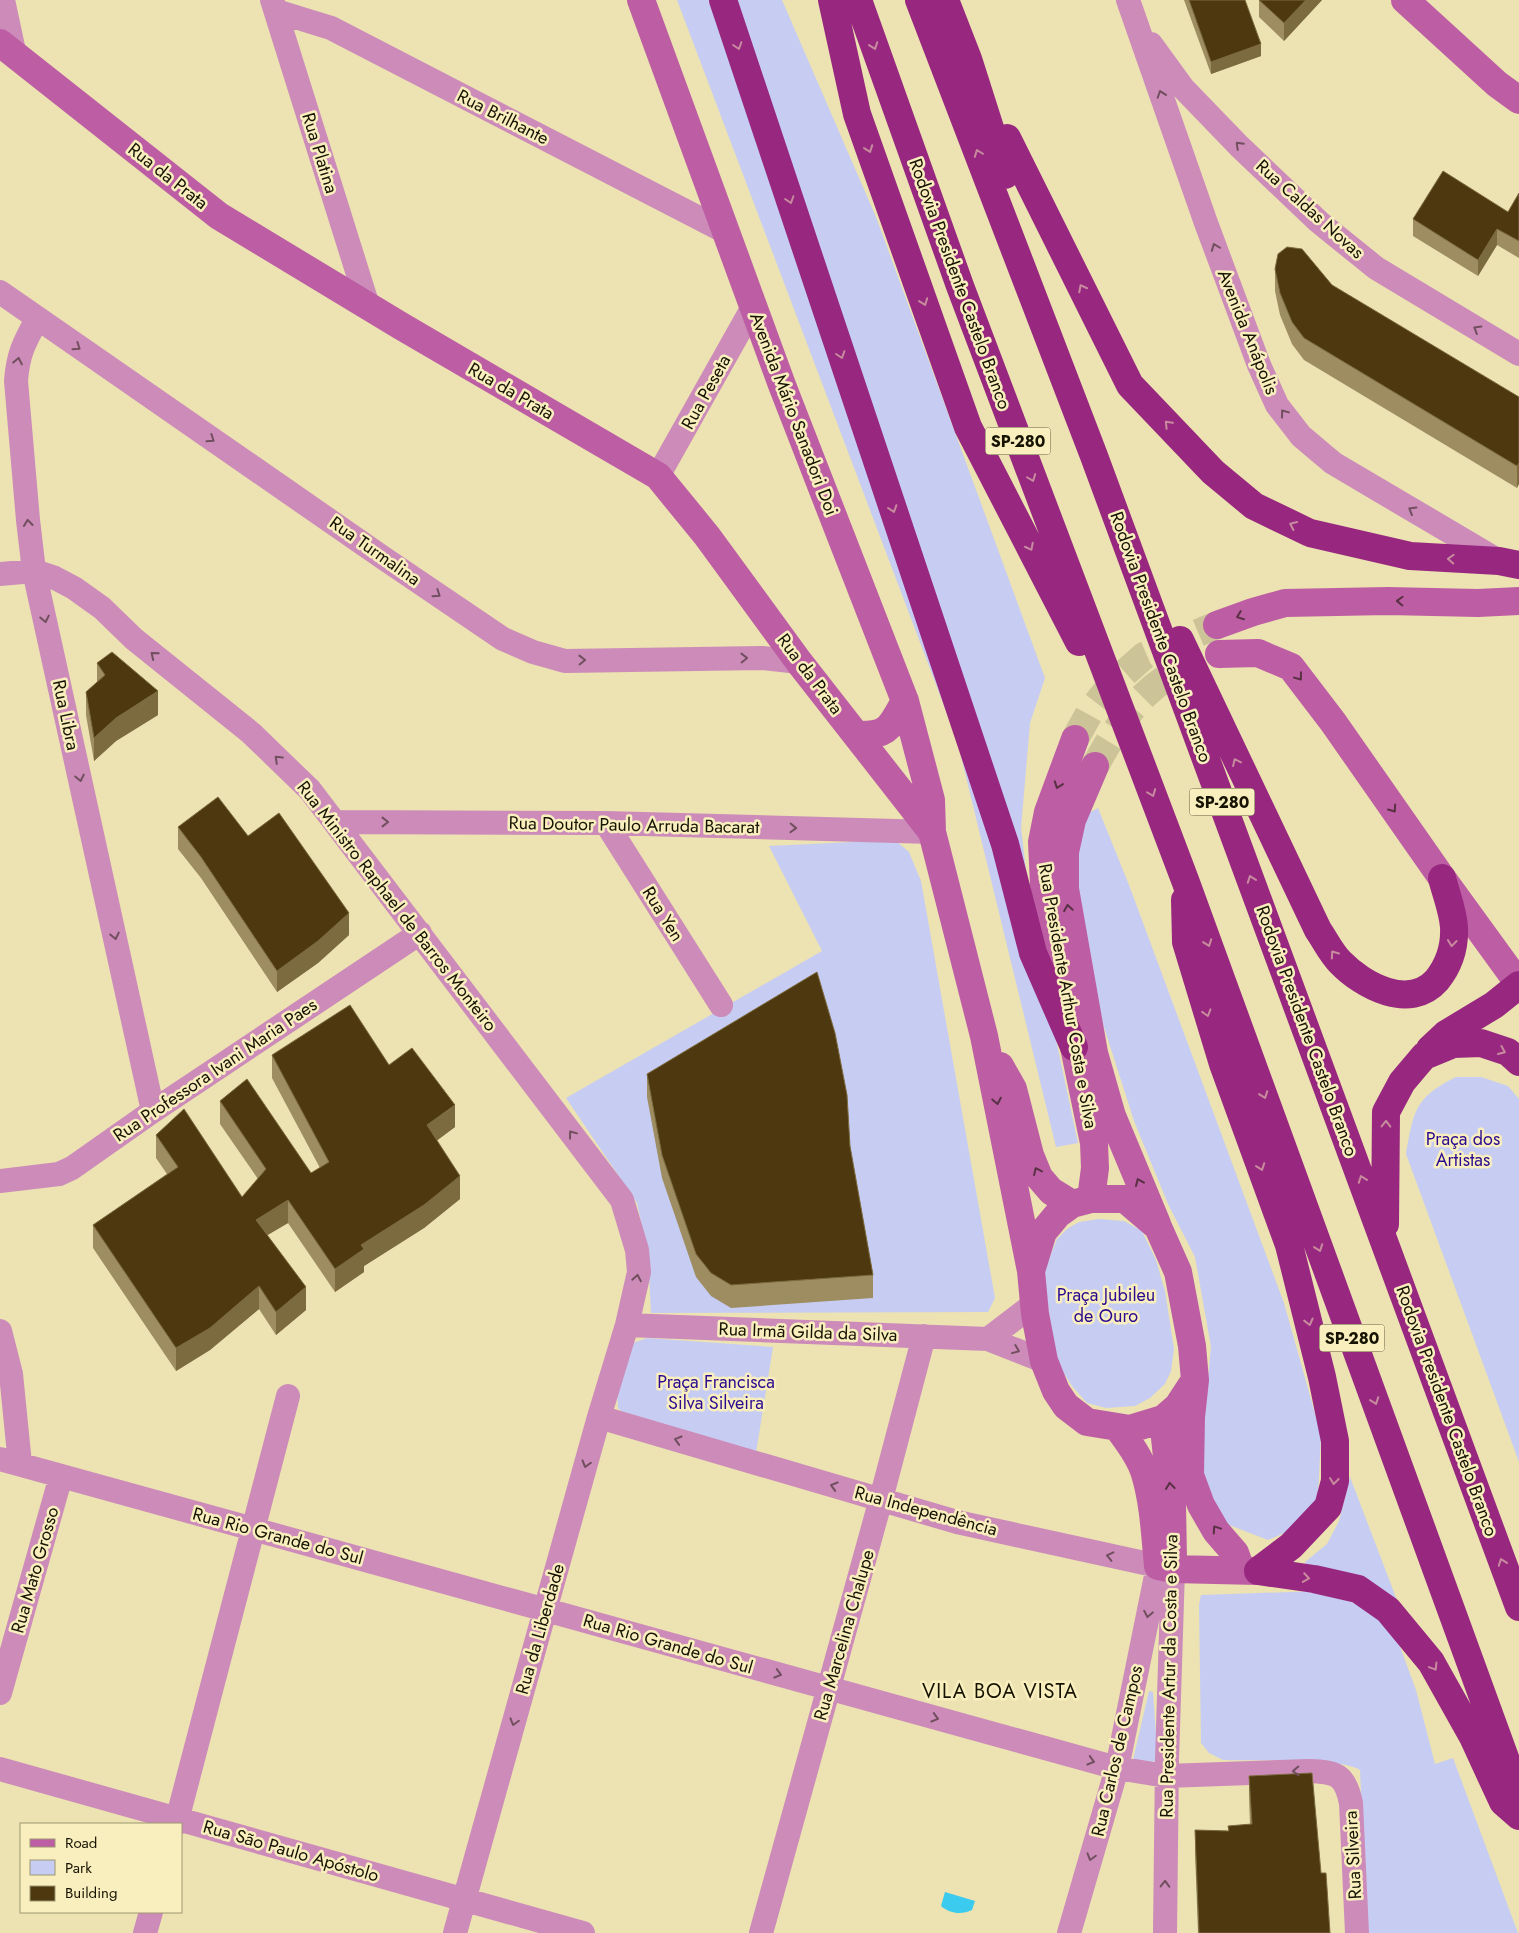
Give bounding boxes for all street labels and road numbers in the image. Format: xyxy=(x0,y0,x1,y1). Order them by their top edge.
street label: Rua Brilhante xyxy=(453,83,553,151)
street label: Rua Platina xyxy=(295,109,345,197)
street label: Rua da Prata xyxy=(122,136,214,216)
street label: Rua Caldas Novas xyxy=(1250,153,1370,265)
street label: Rodovia Presidente Castelo Branco xyxy=(902,155,1018,413)
street label: Avenida Anápolis xyxy=(1211,266,1285,398)
street label: Avenida Mário Sanadori Doi xyxy=(743,309,845,519)
street label: Rua Peseta xyxy=(675,350,737,434)
street label: Rua da Prata xyxy=(463,356,559,426)
road number: SP-280 xyxy=(986,428,1050,454)
street label: Rodovia Presidente Castelo Branco xyxy=(1103,508,1219,766)
street label: Rua Turmalina xyxy=(324,510,426,592)
street label: Rua da Prata xyxy=(771,628,849,720)
street label: Rua Libra xyxy=(46,677,86,753)
street label: Rua Ministro Raphael de Barros Monteiro xyxy=(291,775,503,1037)
road number: SP-280 xyxy=(1190,789,1254,816)
street label: Rua Doutor Paulo Arruda Bacarat xyxy=(508,810,760,840)
street label: Rua Presidente Arthur Costa e Silva xyxy=(1032,861,1104,1131)
street label: Rua Yen xyxy=(636,881,690,947)
street label: Rodovia Presidente Castelo Branco xyxy=(1249,902,1365,1160)
street label: Rua Professora Ivani Maria Paes xyxy=(108,992,322,1148)
street label: Rodovia Presidente Castelo Branco xyxy=(1389,1282,1505,1540)
street label: Rua Irmã Gilda da Silva xyxy=(718,1316,898,1348)
road number: SP-280 xyxy=(1320,1325,1384,1352)
street label: Rua Independência xyxy=(852,1479,1000,1543)
street label: Rua Rio Grande do Sul xyxy=(190,1501,366,1571)
street label: Rua Mato Grosso xyxy=(5,1504,66,1636)
street label: Rua Presidente Artur da Costa e Silva xyxy=(1154,1534,1184,1818)
street label: Rua Marcelina Chalupe xyxy=(807,1547,881,1723)
street label: Rua da Liberdade xyxy=(509,1561,571,1697)
street label: Rua Rio Grande do Sul xyxy=(580,1607,756,1681)
street label: Rua Carlos de Campos xyxy=(1085,1663,1149,1839)
street label: Rua Silveira xyxy=(1338,1810,1368,1900)
street label: Rua São Paulo Apóstolo xyxy=(200,1813,382,1889)

